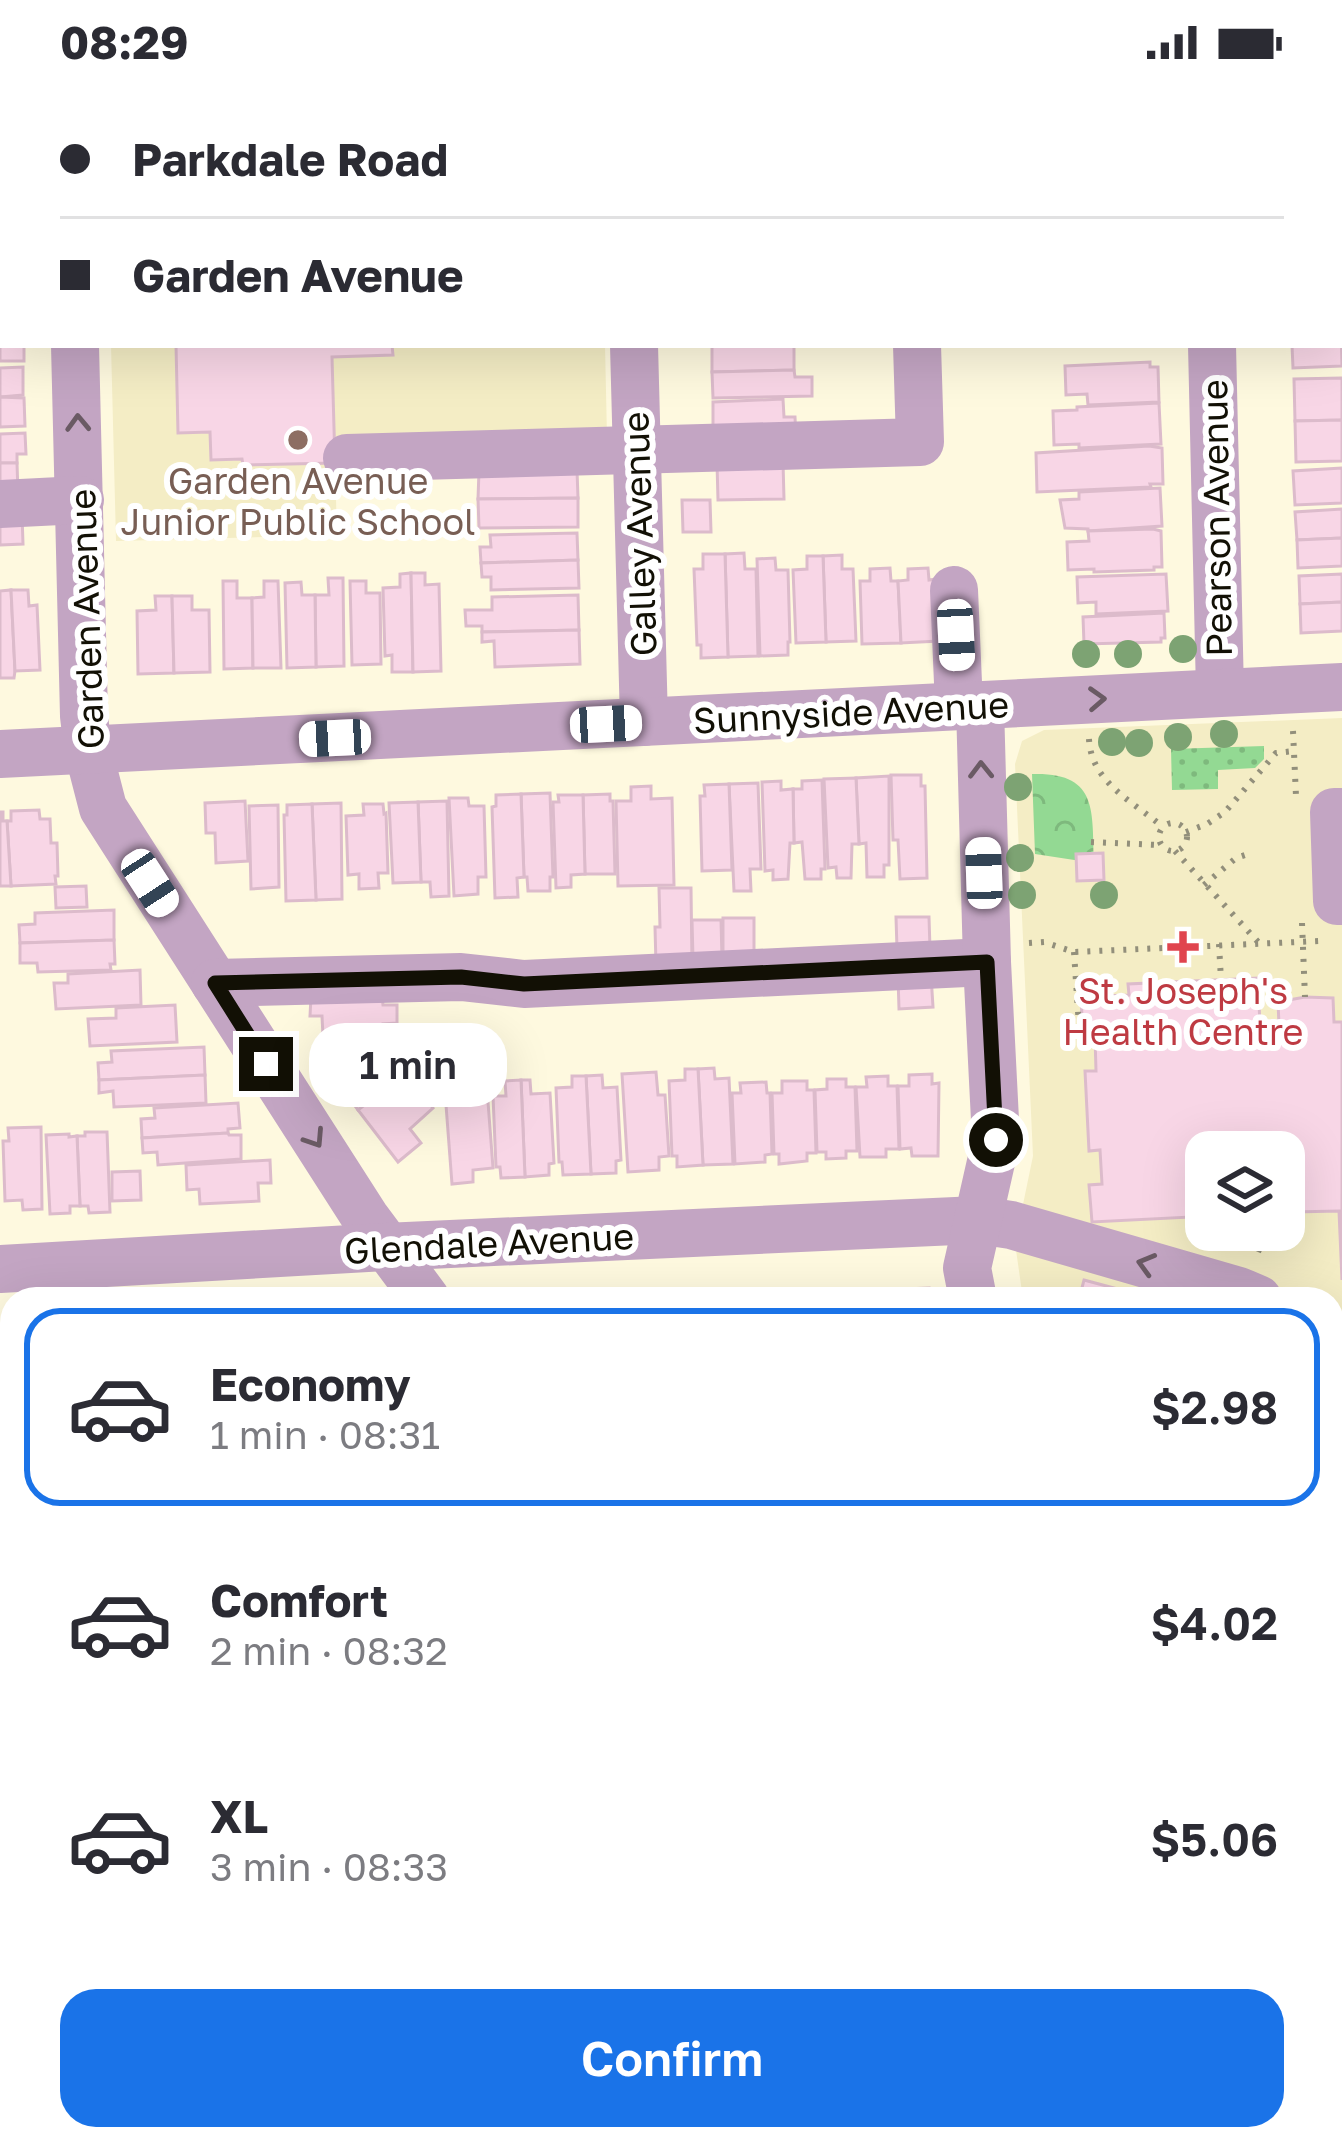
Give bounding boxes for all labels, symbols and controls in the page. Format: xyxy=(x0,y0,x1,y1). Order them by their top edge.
text: 08:29 xyxy=(60,15,188,69)
text: Parkdale Road xyxy=(132,132,448,186)
text: Garden Avenue xyxy=(132,248,463,302)
street label: Pearson Avenue xyxy=(1192,379,1240,657)
street label: Galley Avenue xyxy=(613,411,665,657)
one-way arrow xyxy=(65,413,91,432)
marker: Garden Avenue Junior Public School xyxy=(285,427,311,453)
place label: Garden Avenue Junior Public School xyxy=(121,459,476,543)
street label: Garden Avenue xyxy=(60,488,112,750)
car xyxy=(936,598,976,672)
street label: Sunnyside Avenue xyxy=(692,682,1010,742)
one-way arrow xyxy=(1088,686,1107,712)
car xyxy=(569,704,643,744)
car xyxy=(298,718,372,758)
one-way arrow xyxy=(969,760,995,779)
car xyxy=(965,836,1003,910)
car xyxy=(115,843,185,923)
marker: St. Joseph's Health Centre xyxy=(1167,931,1199,963)
place label: St. Joseph's Health Centre xyxy=(1062,969,1304,1053)
callout: 1 min xyxy=(308,1022,506,1106)
route end xyxy=(239,1037,293,1091)
text: 1 min xyxy=(359,1041,457,1088)
route start xyxy=(969,1113,1023,1167)
one-way arrow xyxy=(300,1125,322,1147)
map controls xyxy=(1185,1131,1305,1251)
button: layers xyxy=(1185,1131,1305,1251)
street label: Glendale Avenue xyxy=(343,1214,635,1272)
one-way arrow xyxy=(1136,1254,1157,1279)
icon: car xyxy=(66,1353,174,1461)
text: Economy xyxy=(210,1357,411,1411)
text: $2.98 xyxy=(1151,1380,1278,1434)
text: 1 min · 08:31 xyxy=(210,1411,440,1458)
icon: car xyxy=(66,1569,174,1677)
text: Comfort xyxy=(210,1573,388,1627)
text: $4.02 xyxy=(1150,1596,1278,1650)
text: 2 min · 08:32 xyxy=(210,1627,448,1674)
icon: car xyxy=(66,1785,174,1893)
text: XL xyxy=(210,1789,268,1843)
text: $5.06 xyxy=(1151,1812,1278,1866)
text: 3 min · 08:33 xyxy=(210,1843,448,1890)
button: Confirm xyxy=(60,1989,1284,2127)

